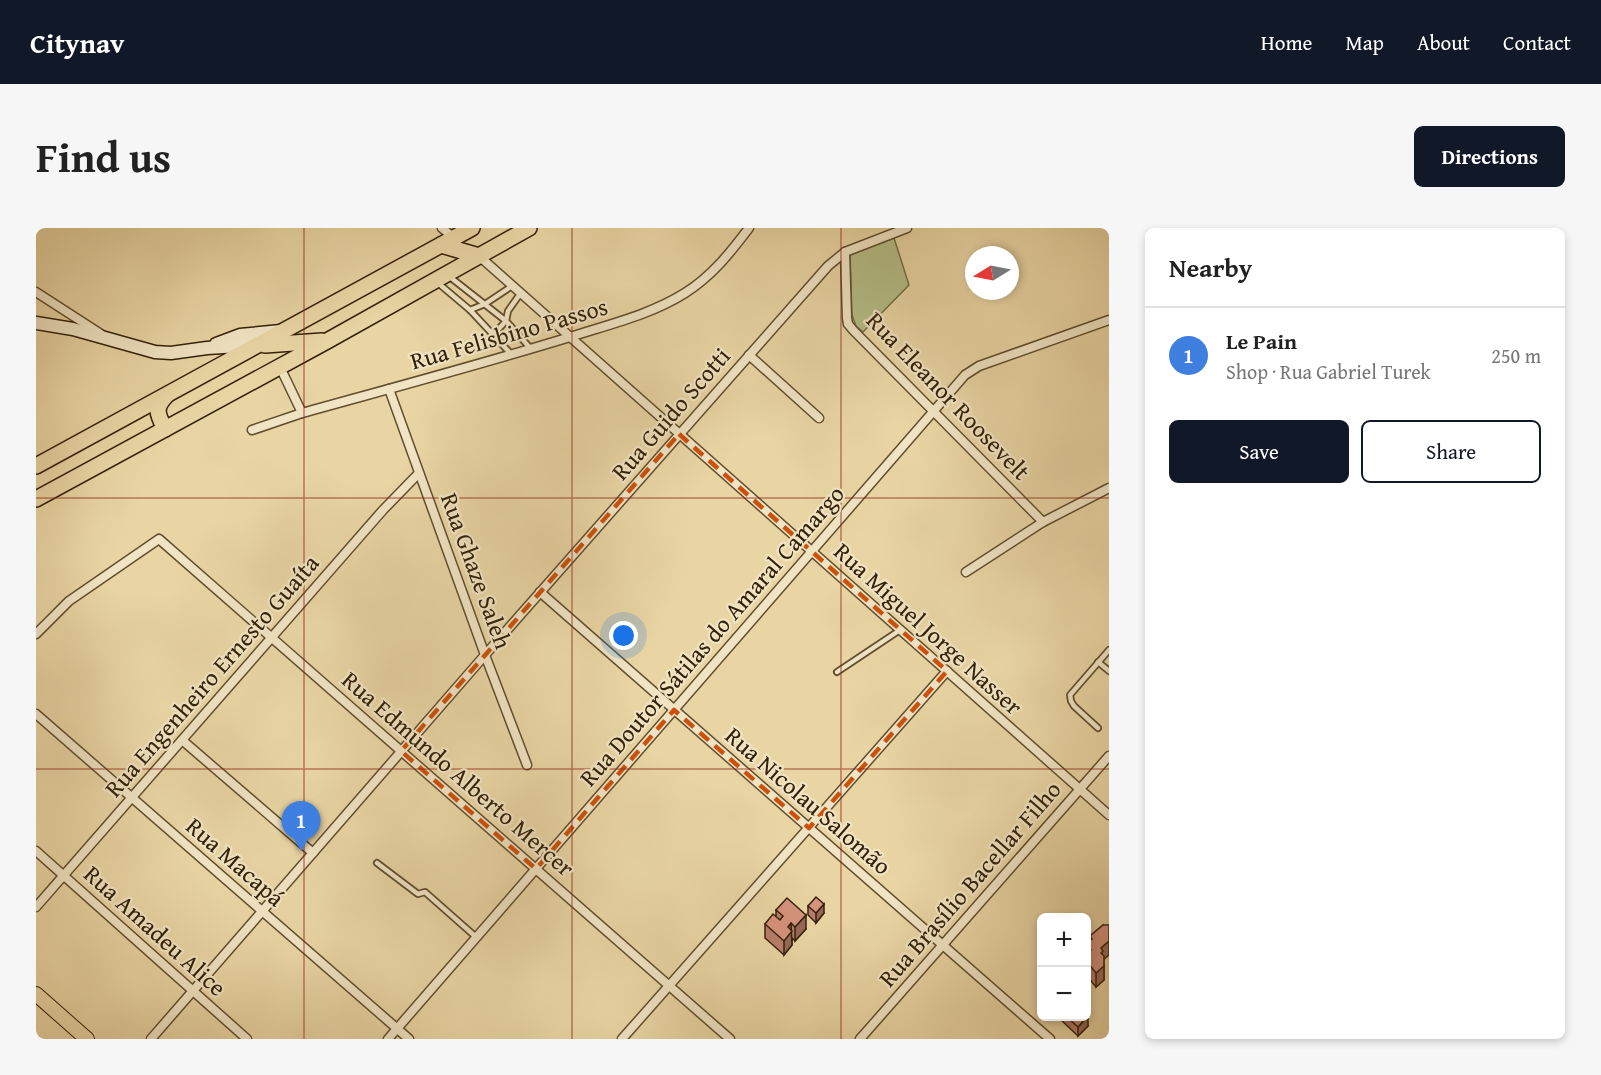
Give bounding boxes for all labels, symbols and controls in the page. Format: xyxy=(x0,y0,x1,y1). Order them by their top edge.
text: Citynav xyxy=(30,22,124,63)
text: Home xyxy=(1261,27,1312,58)
text: Map xyxy=(1345,27,1384,58)
text: About xyxy=(1417,27,1470,58)
text: Contact xyxy=(1503,27,1571,58)
text: Find us xyxy=(36,126,171,187)
button: Directions xyxy=(1414,126,1565,187)
north arrow xyxy=(965,246,1019,300)
text: Nearby xyxy=(1169,248,1252,287)
street label: Rua Felisbino Passos xyxy=(406,289,612,378)
street label: Rua Eleanor Roosevelt xyxy=(858,303,1039,488)
text: Le Pain xyxy=(1226,325,1297,357)
street label: Rua Guido Scotti xyxy=(603,339,738,488)
text: 1 xyxy=(1183,341,1194,370)
text: 250 m xyxy=(1491,341,1541,370)
text: Shop · Rua Gabriel Turek xyxy=(1226,357,1431,386)
button: Save xyxy=(1169,420,1349,483)
button: Share xyxy=(1361,420,1541,483)
street label: Rua Doutor Sátilas do Amaral Camargo xyxy=(571,478,852,794)
street label: Rua Ghaze Saleh xyxy=(432,488,521,654)
street label: Rua Miguel Jorge Nasser xyxy=(826,534,1031,723)
street label: Rua Engenheiro Ernesto Guaíta xyxy=(96,546,327,805)
your location xyxy=(609,621,638,650)
street label: Rua Edmundo Alberto Mercer xyxy=(334,663,582,885)
street label: Rua Nicolau Salomão xyxy=(717,718,899,883)
street label: Rua Brasílio Bacellar Filho xyxy=(870,773,1069,994)
pin: 1 xyxy=(282,802,320,851)
street label: Rua Macapá xyxy=(178,809,293,915)
street label: Rua Amadeu Alice xyxy=(76,857,234,1004)
map controls xyxy=(1037,913,1091,1021)
button: + xyxy=(1037,913,1091,967)
button: − xyxy=(1037,967,1091,1021)

